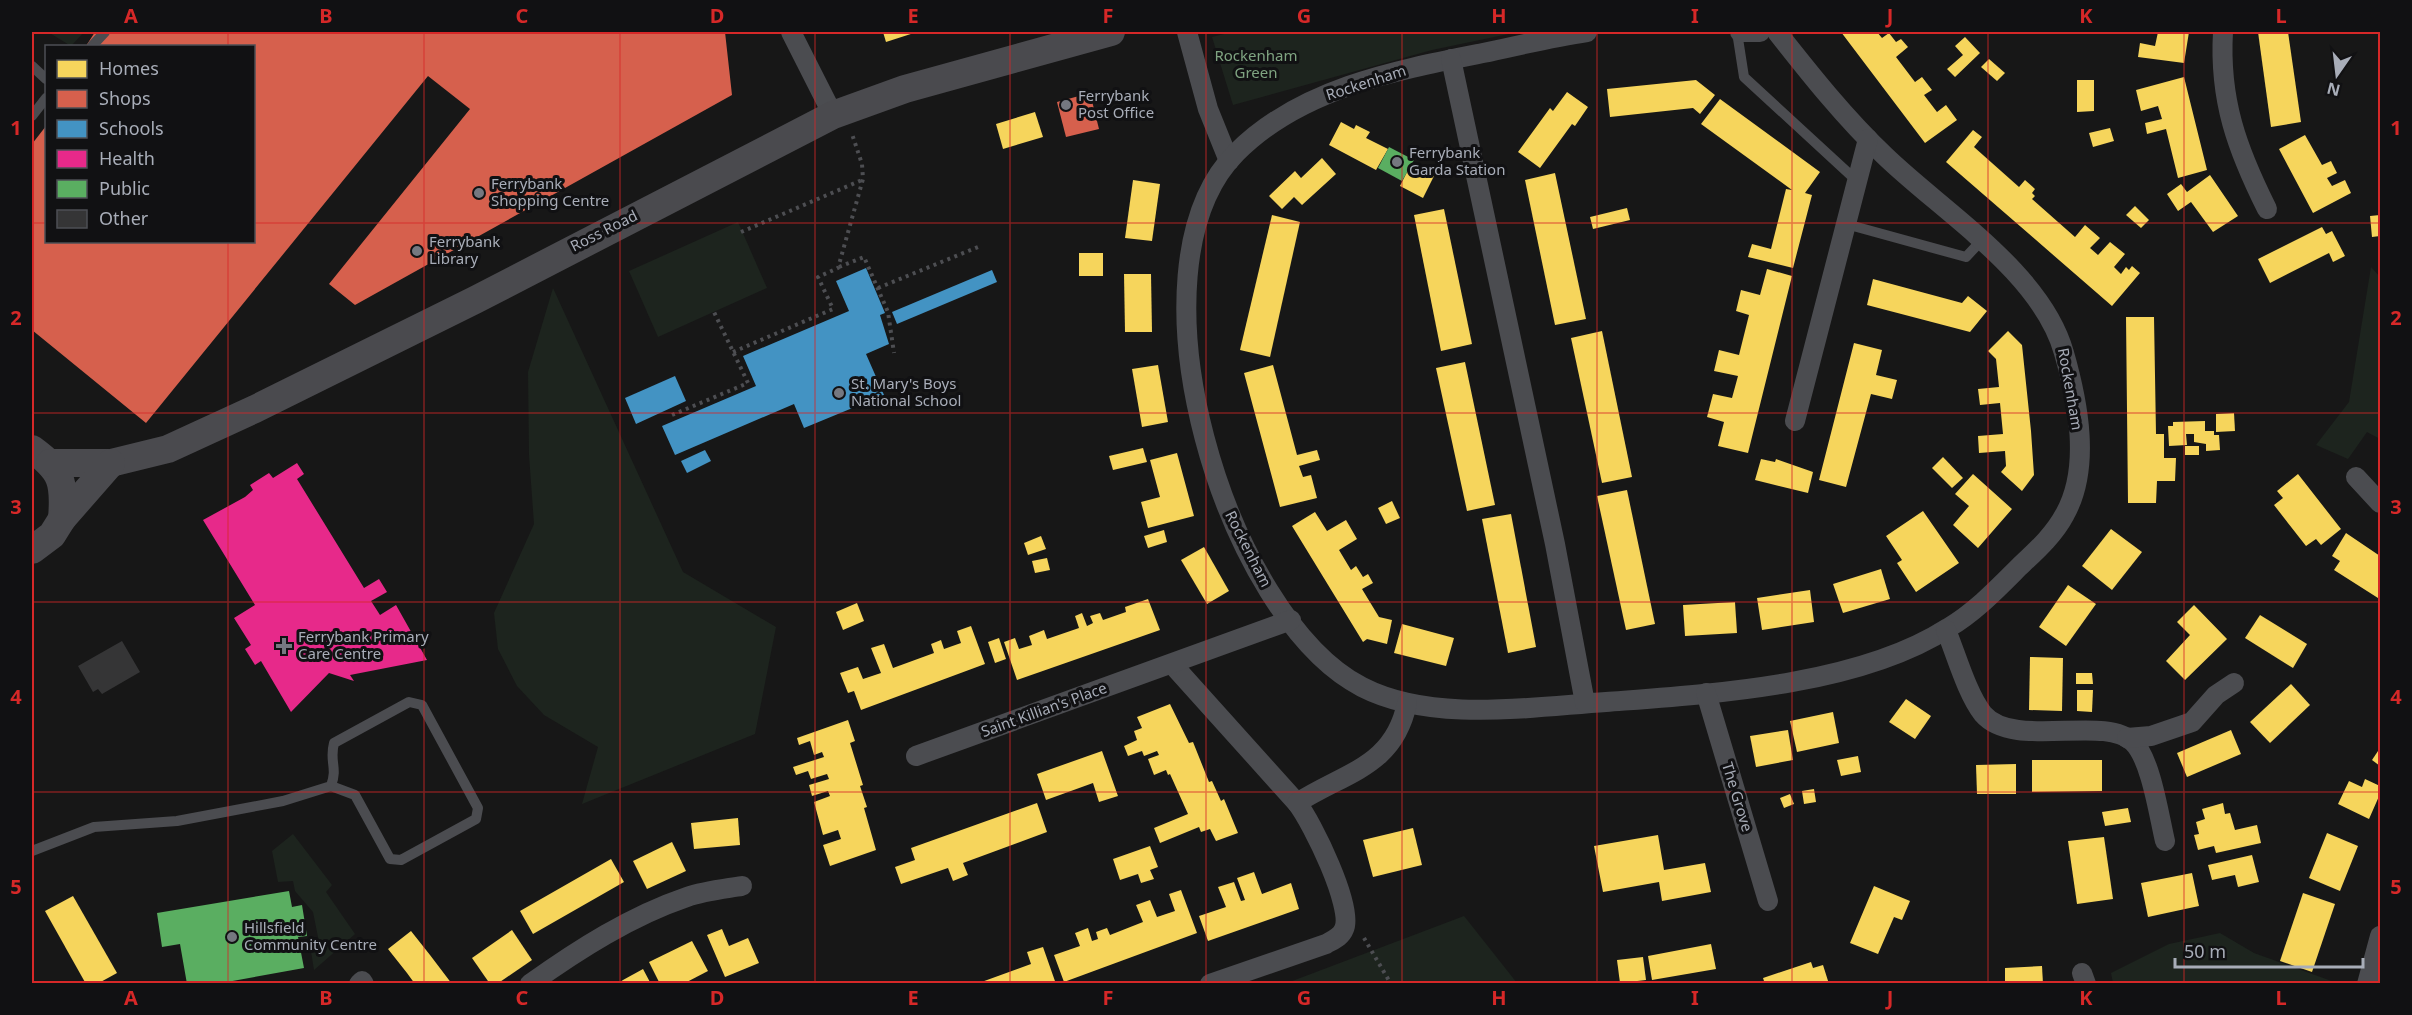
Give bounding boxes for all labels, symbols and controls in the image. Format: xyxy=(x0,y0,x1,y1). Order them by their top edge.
text: A xyxy=(124,2,138,29)
text: B xyxy=(319,2,333,29)
text: C xyxy=(516,2,529,29)
text: D xyxy=(710,2,724,29)
text: E xyxy=(907,2,919,29)
text: F xyxy=(1103,2,1113,29)
text: G xyxy=(1297,2,1311,29)
text: H xyxy=(1491,2,1507,29)
text: I xyxy=(1691,2,1699,29)
text: J xyxy=(1885,2,1893,29)
text: K xyxy=(2079,2,2093,29)
text: L xyxy=(2275,2,2287,29)
legend xyxy=(45,45,255,243)
park label: Rockenham Green xyxy=(1214,45,1298,82)
north arrow xyxy=(2307,45,2367,105)
text: Homes xyxy=(99,56,159,80)
street label: Rockenham xyxy=(1323,60,1408,104)
text: N xyxy=(2324,77,2342,102)
place label: Ferrybank Post Office xyxy=(1078,85,1154,122)
text: Shops xyxy=(99,86,151,110)
marker: Ferrybank Post Office xyxy=(1059,98,1073,112)
text: 1 xyxy=(10,114,22,141)
text: 1 xyxy=(2390,114,2402,141)
text: Schools xyxy=(99,116,164,140)
place label: Ferrybank Garda Station xyxy=(1409,142,1505,179)
text: Health xyxy=(99,146,155,170)
marker: Ferrybank Garda Station xyxy=(1390,155,1404,169)
place label: Ferrybank Shopping Centre xyxy=(491,173,609,210)
text: Public xyxy=(99,176,150,200)
marker: Ferrybank Shopping Centre xyxy=(472,186,486,200)
street label: Ross Road xyxy=(567,205,640,256)
text: Other xyxy=(99,206,149,230)
place label: Ferrybank Library xyxy=(429,231,500,268)
marker: Ferrybank Library xyxy=(410,244,424,258)
text: 2 xyxy=(10,304,22,331)
text: 2 xyxy=(2390,304,2402,331)
street label: Rockenham xyxy=(2054,346,2088,431)
place label: St. Mary's Boys National School xyxy=(851,373,961,410)
marker: St. Mary's Boys National School xyxy=(832,386,846,400)
text: 3 xyxy=(10,493,22,520)
text: 3 xyxy=(2390,493,2402,520)
street label: Rockenham xyxy=(1221,507,1277,590)
place label: Ferrybank Primary Care Centre xyxy=(298,626,429,663)
marker: Ferrybank Primary Care Centre xyxy=(275,637,293,655)
street label: Saint Killian's Place xyxy=(978,677,1109,741)
text: 4 xyxy=(10,683,22,710)
text: 4 xyxy=(2390,683,2402,710)
street label: The Grove xyxy=(1718,760,1758,834)
text: 5 xyxy=(10,873,22,900)
text: 5 xyxy=(2390,873,2402,900)
place label: Hillsfield Community Centre xyxy=(244,917,377,954)
marker: Hillsfield Community Centre xyxy=(225,930,239,944)
scale bar xyxy=(2175,931,2362,969)
text: 50 m xyxy=(2184,939,2226,963)
text: A xyxy=(124,984,138,1011)
text: B xyxy=(319,984,333,1011)
text: C xyxy=(516,984,529,1011)
text: D xyxy=(710,984,724,1011)
text: E xyxy=(907,984,919,1011)
text: F xyxy=(1103,984,1113,1011)
text: G xyxy=(1297,984,1311,1011)
text: H xyxy=(1491,984,1507,1011)
text: I xyxy=(1691,984,1699,1011)
text: J xyxy=(1885,984,1893,1011)
text: K xyxy=(2079,984,2093,1011)
text: L xyxy=(2275,984,2287,1011)

